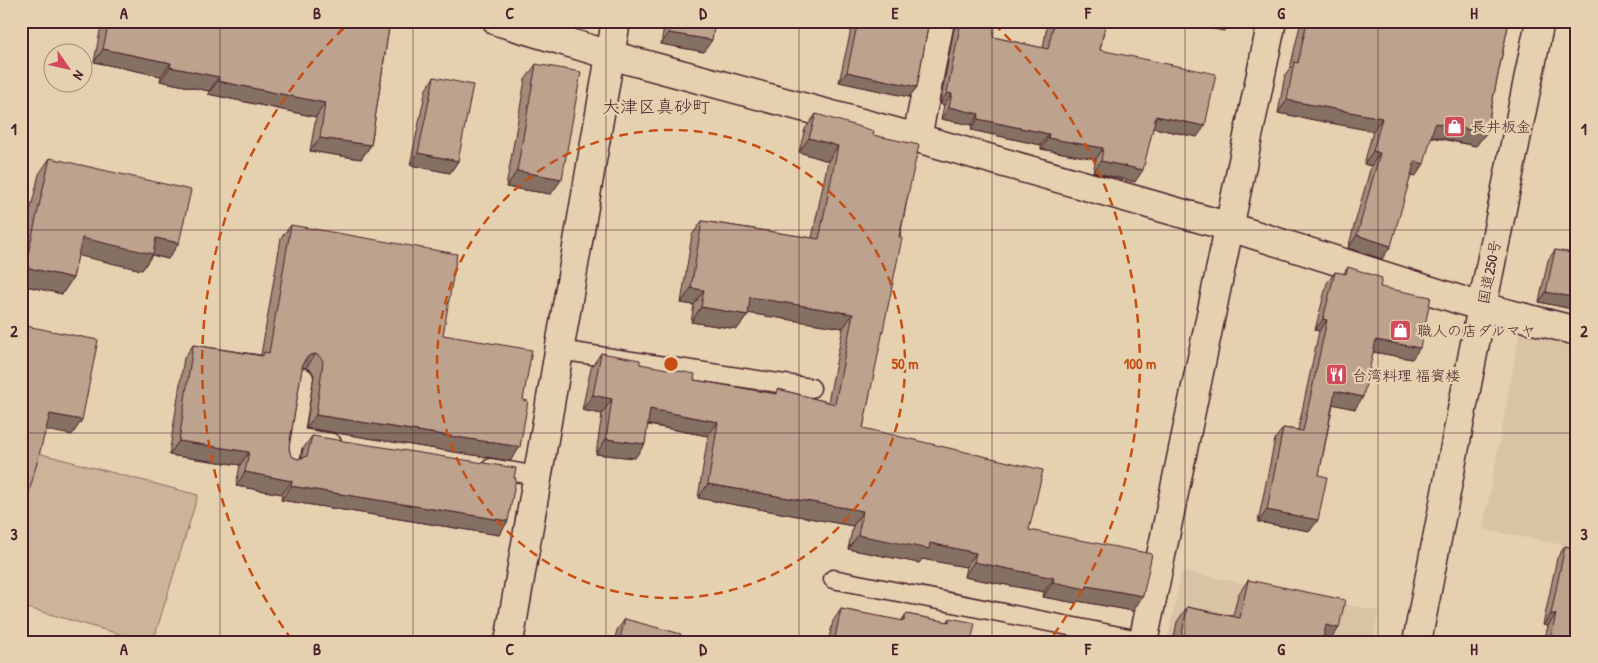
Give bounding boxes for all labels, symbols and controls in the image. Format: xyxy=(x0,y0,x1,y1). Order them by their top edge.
text: A xyxy=(120,2,128,24)
text: B xyxy=(313,2,321,24)
text: C xyxy=(506,2,515,24)
text: D xyxy=(699,2,707,24)
text: E xyxy=(891,2,899,24)
text: F xyxy=(1084,2,1092,24)
text: G xyxy=(1277,2,1285,24)
text: H xyxy=(1470,2,1478,24)
north arrow xyxy=(42,42,92,92)
text: N xyxy=(69,67,89,84)
district label: 大津区真砂町 xyxy=(602,94,710,119)
shop icon: 長井板金 xyxy=(1443,114,1467,138)
place label: 長井板金 xyxy=(1471,116,1531,137)
text: 1 xyxy=(11,118,17,140)
text: 1 xyxy=(1581,118,1587,140)
street label: 国道250号 xyxy=(1472,238,1506,306)
shop icon: 職人の店ダルマヤ xyxy=(1389,318,1413,342)
text: 2 xyxy=(10,320,18,342)
place label: 職人の店ダルマヤ xyxy=(1417,320,1536,341)
text: 2 xyxy=(1580,320,1588,342)
text: 50 m xyxy=(892,353,918,374)
text: 100 m xyxy=(1124,353,1156,374)
centre of rings xyxy=(662,355,680,373)
restaurant icon: 台湾料理 福賓楼 xyxy=(1324,363,1348,387)
place label: 台湾料理 福賓楼 xyxy=(1352,365,1460,386)
text: 3 xyxy=(10,523,18,545)
text: 3 xyxy=(1580,523,1588,545)
text: A xyxy=(120,638,128,660)
text: B xyxy=(313,638,321,660)
text: C xyxy=(506,638,515,660)
text: D xyxy=(699,638,707,660)
text: E xyxy=(891,638,899,660)
text: F xyxy=(1084,638,1092,660)
text: G xyxy=(1277,638,1285,660)
text: H xyxy=(1470,638,1478,660)

